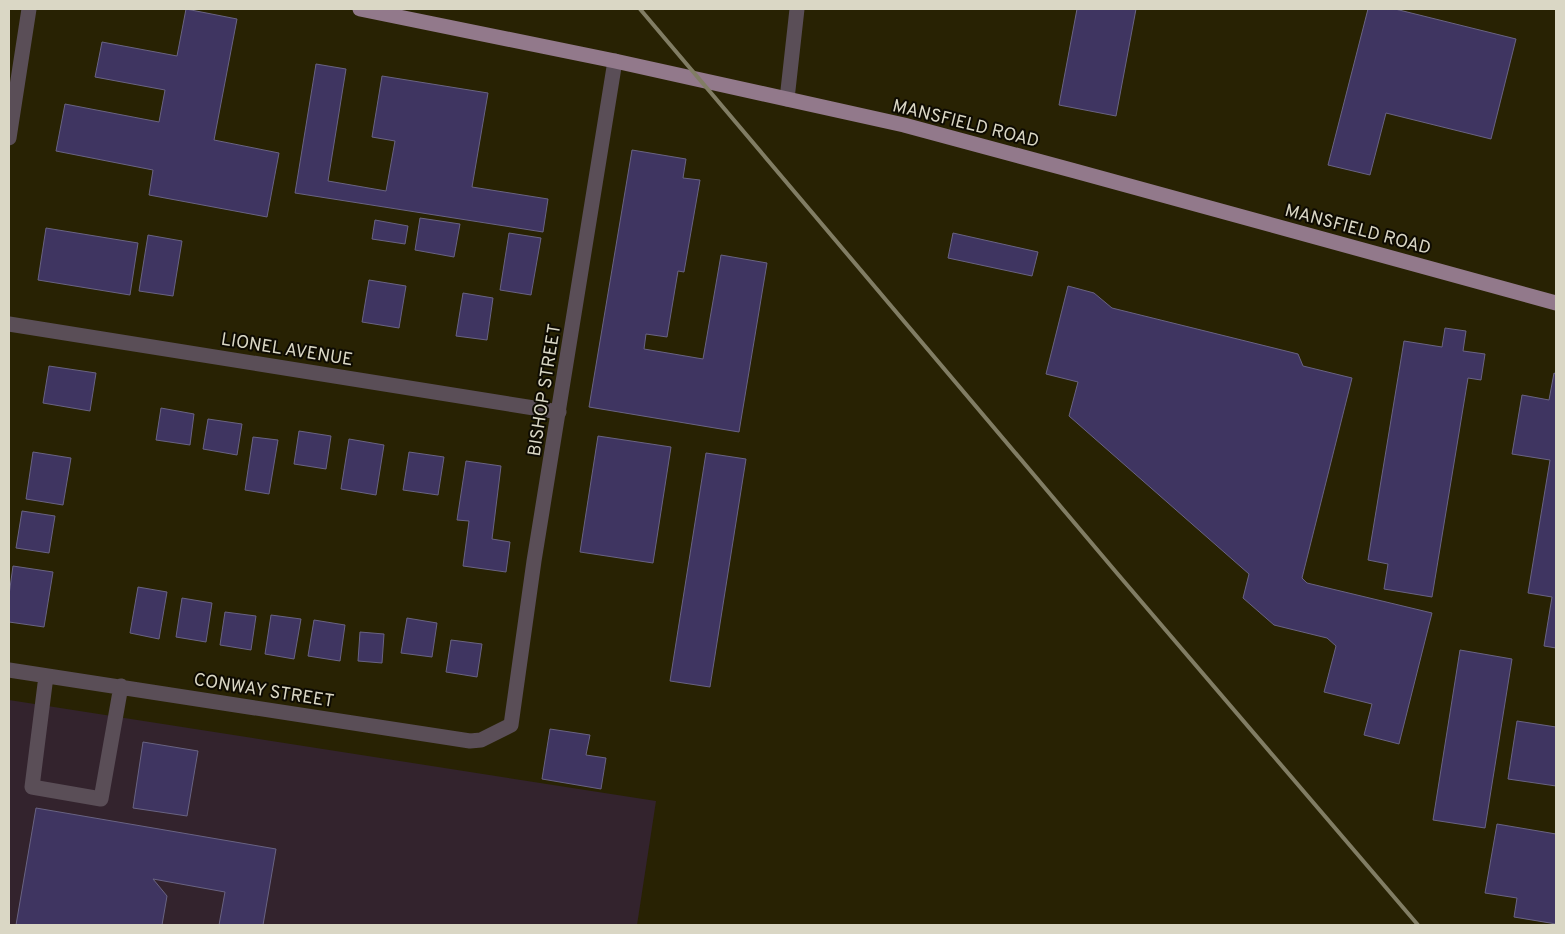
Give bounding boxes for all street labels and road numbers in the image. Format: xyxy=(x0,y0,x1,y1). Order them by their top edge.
street label: MANSFIELD ROAD xyxy=(890,95,1041,154)
street label: MANSFIELD ROAD xyxy=(1282,200,1433,261)
street label: BISHOP STREET xyxy=(524,322,567,458)
street label: LIONEL AVENUE xyxy=(219,329,354,372)
street label: CONWAY STREET xyxy=(192,669,336,714)

